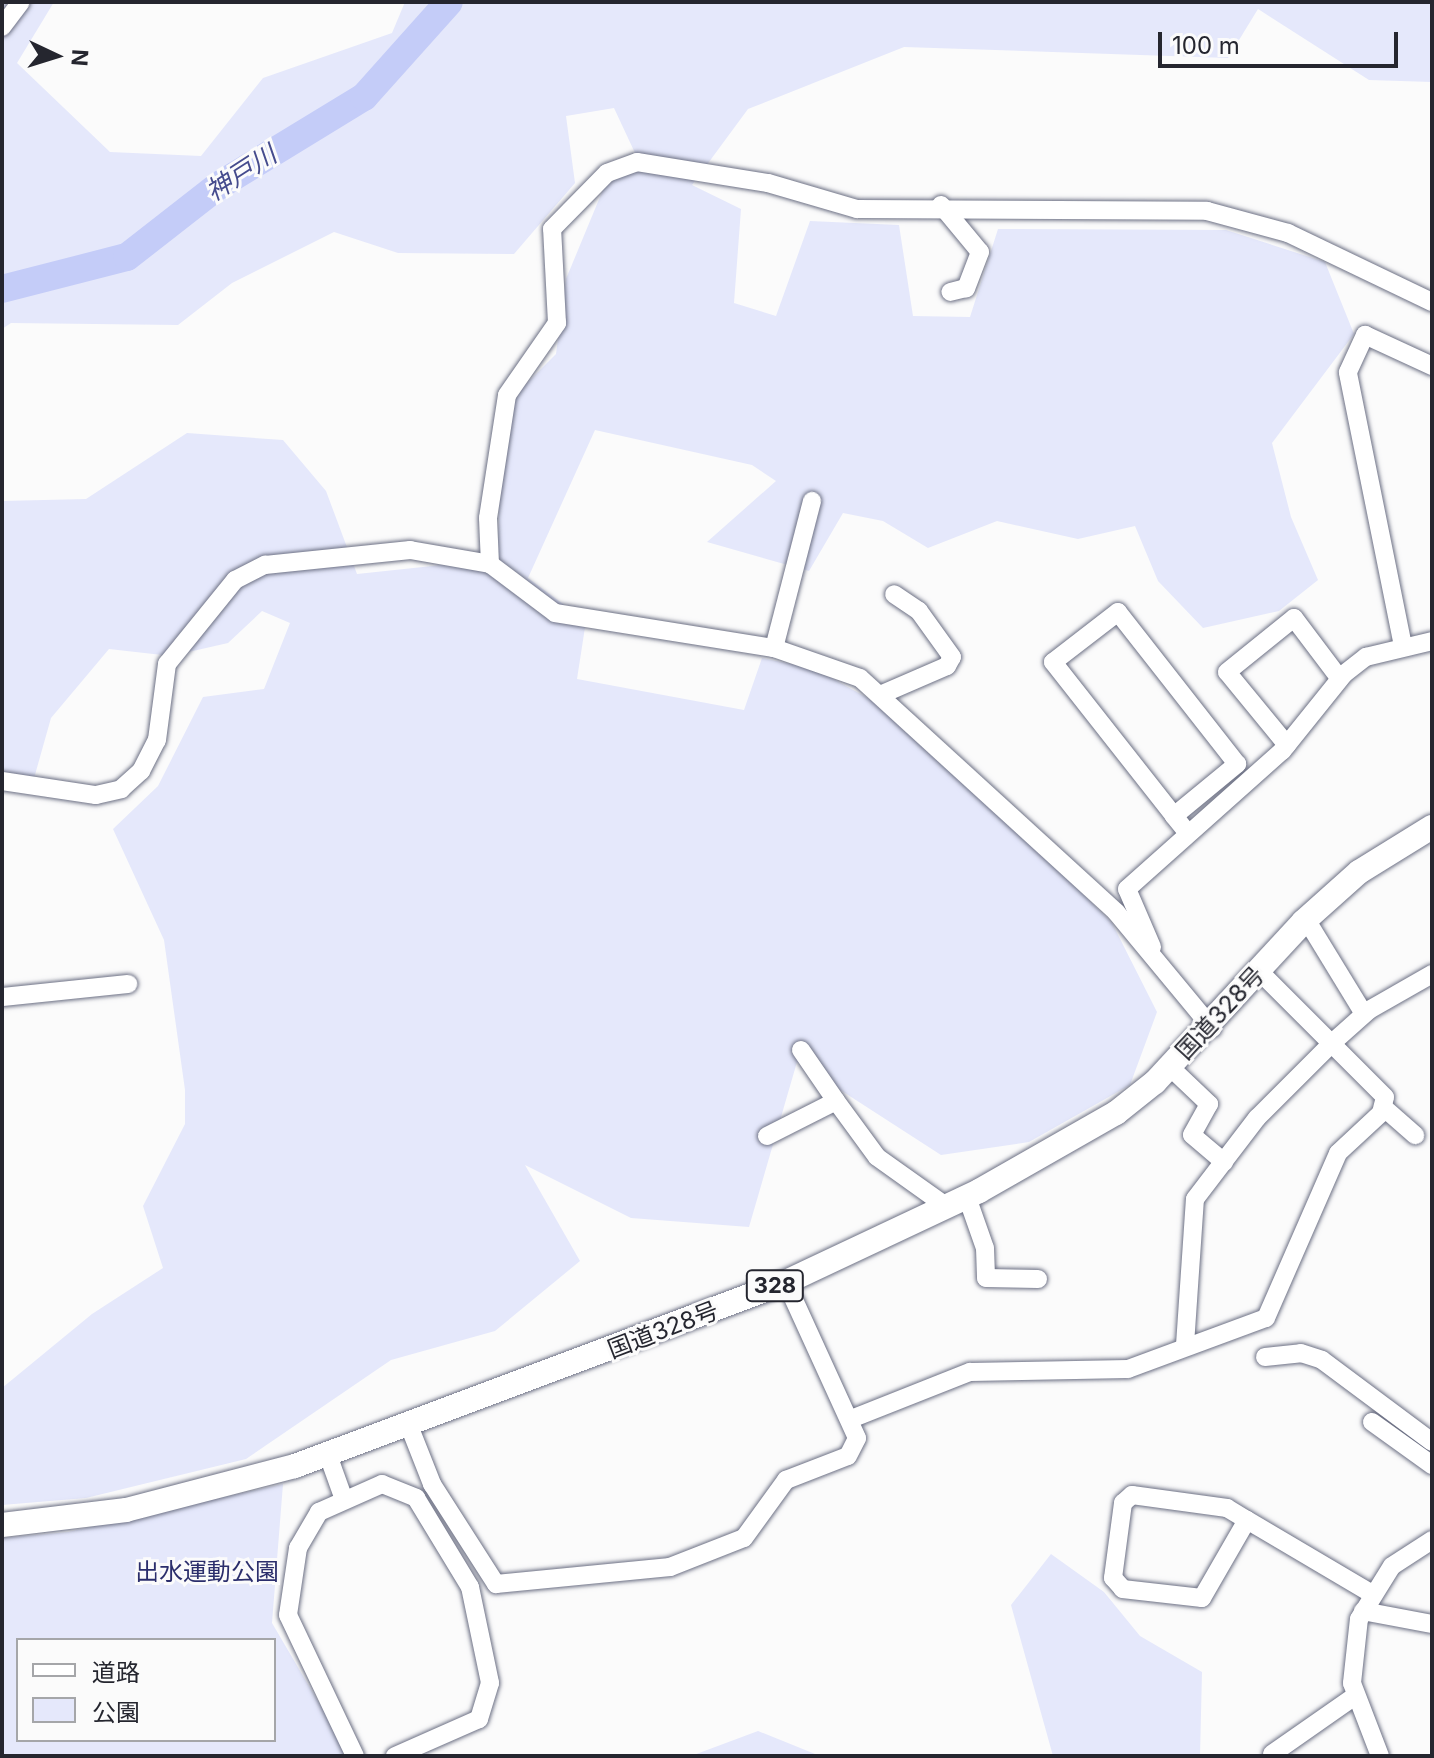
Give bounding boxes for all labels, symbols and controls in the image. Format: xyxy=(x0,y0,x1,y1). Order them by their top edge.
north arrow xyxy=(16,16,96,96)
scale bar xyxy=(1162,16,1402,66)
text: 100 m xyxy=(1172,31,1240,60)
text: N xyxy=(66,48,93,67)
water label: 神戸川 xyxy=(200,139,282,207)
street label: 国道328号 xyxy=(1170,961,1270,1065)
road number: 328 xyxy=(745,1268,805,1304)
street label: 国道328号 xyxy=(604,1296,722,1364)
park label: 出水運動公園 xyxy=(135,1558,279,1586)
legend xyxy=(16,1638,276,1742)
text: 道路 xyxy=(92,1658,140,1687)
text: 公園 xyxy=(92,1698,140,1727)

